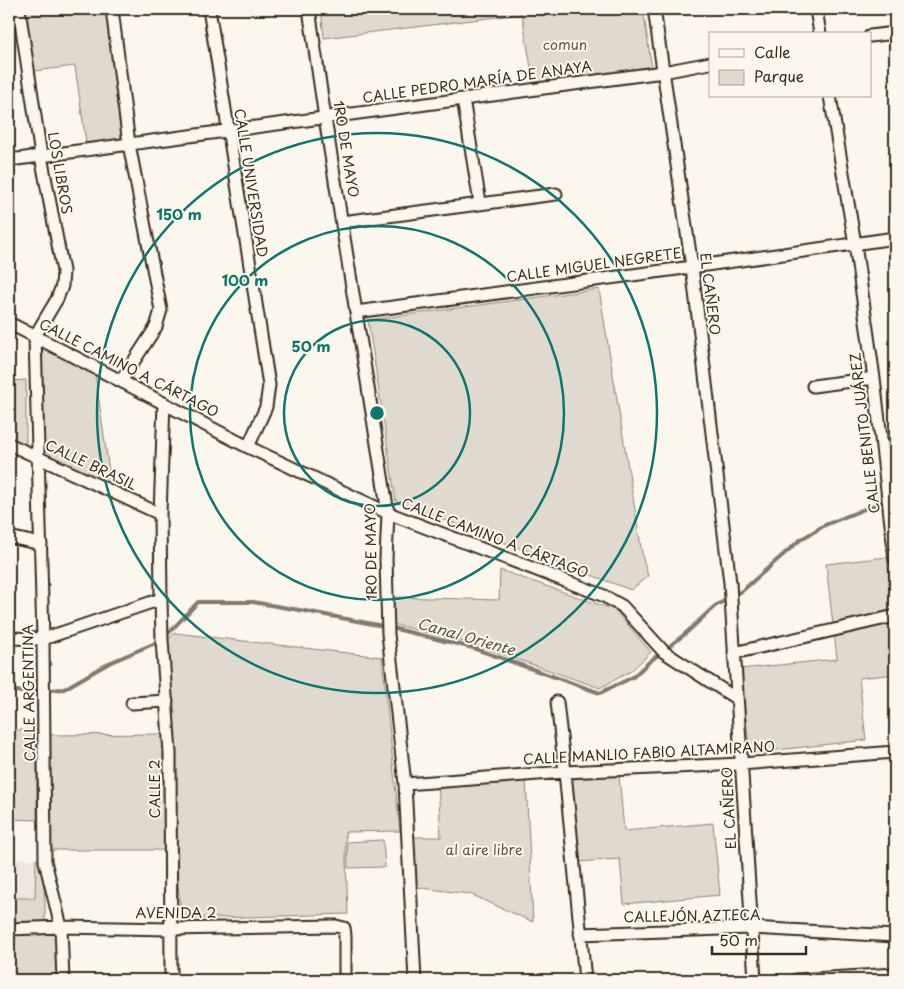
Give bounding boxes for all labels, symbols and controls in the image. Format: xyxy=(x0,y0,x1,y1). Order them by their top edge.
legend xyxy=(709,32,872,98)
park label: comun xyxy=(543,34,587,55)
text: Calle xyxy=(754,40,791,63)
street label: CALLE PEDRO MARÍA DE ANAYA xyxy=(361,55,593,108)
text: Parque xyxy=(754,64,804,87)
street label: 1RO DE MAYO xyxy=(328,99,365,199)
street label: CALLE UNIVERSIDAD xyxy=(229,107,274,259)
street label: LOS LIBROS xyxy=(43,130,78,216)
text: 150 m xyxy=(156,202,202,225)
street label: CALLE MIGUEL NEGRETE xyxy=(505,242,683,287)
street label: EL CAÑERO xyxy=(695,252,726,336)
text: 100 m xyxy=(222,268,268,291)
street label: CALLE CAMINO A CÁRTAGO xyxy=(36,313,223,422)
text: 50 m xyxy=(292,334,330,357)
street label: CALLE BENITO JUÁREZ xyxy=(844,351,885,515)
centre of rings xyxy=(368,404,386,422)
street label: CALLE BRASIL xyxy=(42,434,141,495)
street label: CALLE CAMINO A CÁRTAGO xyxy=(398,492,592,583)
street label: 1RO DE MAYO xyxy=(359,503,382,601)
water label: Canal Oriente xyxy=(415,611,519,661)
street label: CALLE ARGENTINA xyxy=(17,624,40,762)
street label: CALLE MANLIO FABIO ALTAMIRANO xyxy=(522,735,776,770)
street label: CALLE 2 xyxy=(144,759,165,819)
street label: EL CAÑERO xyxy=(716,766,741,850)
park label: al aire libre xyxy=(445,839,523,860)
street label: AVENIDA 2 xyxy=(136,902,216,923)
street label: CALLEJÓN AZTECA xyxy=(623,904,761,927)
scale bar xyxy=(712,924,805,956)
text: 50 m xyxy=(719,928,758,951)

